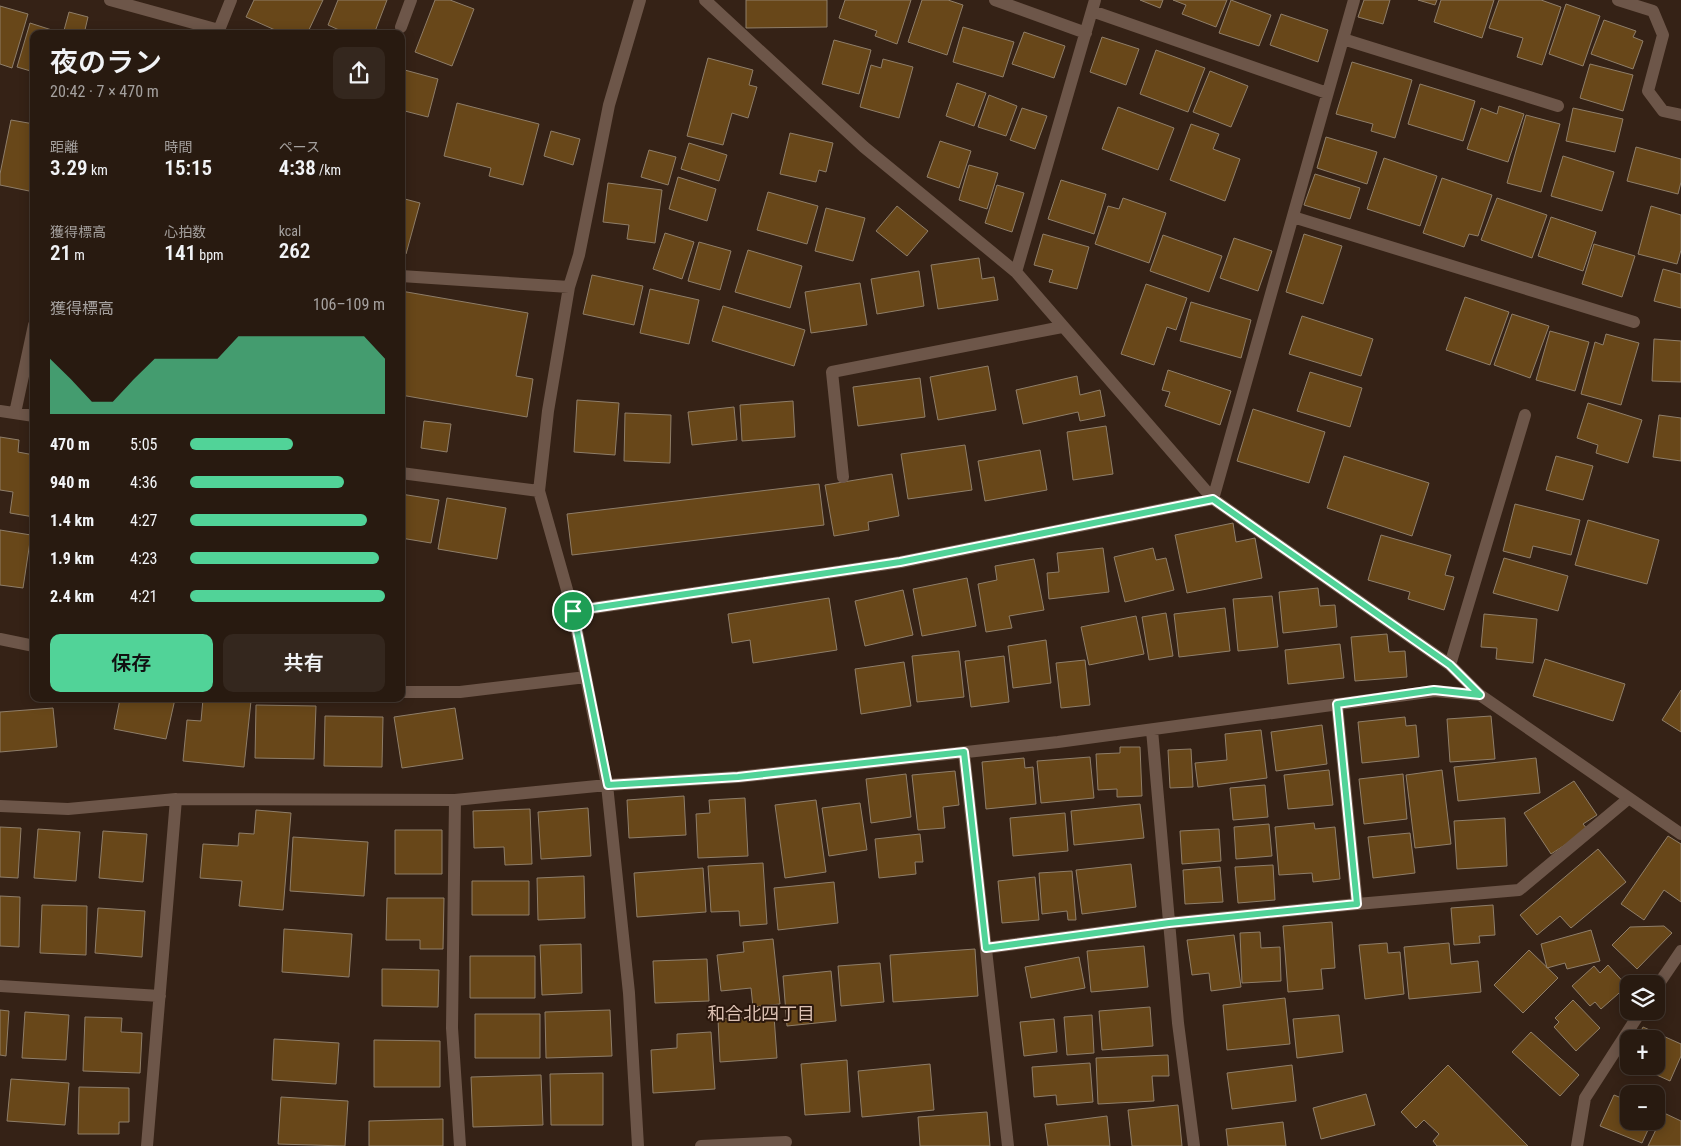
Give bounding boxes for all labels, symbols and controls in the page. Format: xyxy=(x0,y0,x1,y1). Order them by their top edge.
text: 夜のラン xyxy=(50,46,162,79)
button: share xyxy=(333,47,385,99)
text: 20:42 · 7 × 470 m xyxy=(50,82,159,101)
text: 距離 xyxy=(50,139,78,155)
text: 時間 xyxy=(164,139,192,155)
text: ペース xyxy=(279,139,320,155)
text: 3.29 xyxy=(50,156,88,180)
text: 15:15 xyxy=(164,156,212,180)
text: 4:38 xyxy=(279,156,316,180)
text: km xyxy=(88,162,108,178)
text: /km xyxy=(316,162,341,178)
text: kcal xyxy=(279,223,301,239)
text: 獲得標高 xyxy=(50,224,106,240)
text: 心拍数 xyxy=(164,224,206,240)
text: 262 xyxy=(279,239,310,263)
text: 21 xyxy=(50,241,71,265)
text: 141 xyxy=(164,241,196,265)
text: m xyxy=(71,247,85,263)
text: bpm xyxy=(196,247,224,263)
text: 106–109 m xyxy=(313,295,385,314)
text: 獲得標高 xyxy=(50,299,114,318)
text: 470 m xyxy=(50,435,90,454)
text: 5:05 xyxy=(130,435,157,454)
text: 940 m xyxy=(50,473,90,492)
text: 4:36 xyxy=(130,473,157,492)
text: 1.4 km xyxy=(50,511,94,530)
text: 4:27 xyxy=(130,511,157,530)
text: 1.9 km xyxy=(50,549,94,568)
text: 4:23 xyxy=(130,549,157,568)
text: 2.4 km xyxy=(50,587,94,606)
text: 4:21 xyxy=(130,587,157,606)
pin xyxy=(552,590,594,632)
icon: arrive xyxy=(559,597,587,625)
button: 保存 xyxy=(50,634,213,692)
button: 共有 xyxy=(223,634,385,692)
map controls xyxy=(1620,975,1665,1130)
button: layers xyxy=(1620,975,1665,1020)
district label: 和合北四丁目 xyxy=(707,1003,815,1024)
button: + xyxy=(1620,1030,1665,1075)
button: − xyxy=(1620,1085,1665,1130)

